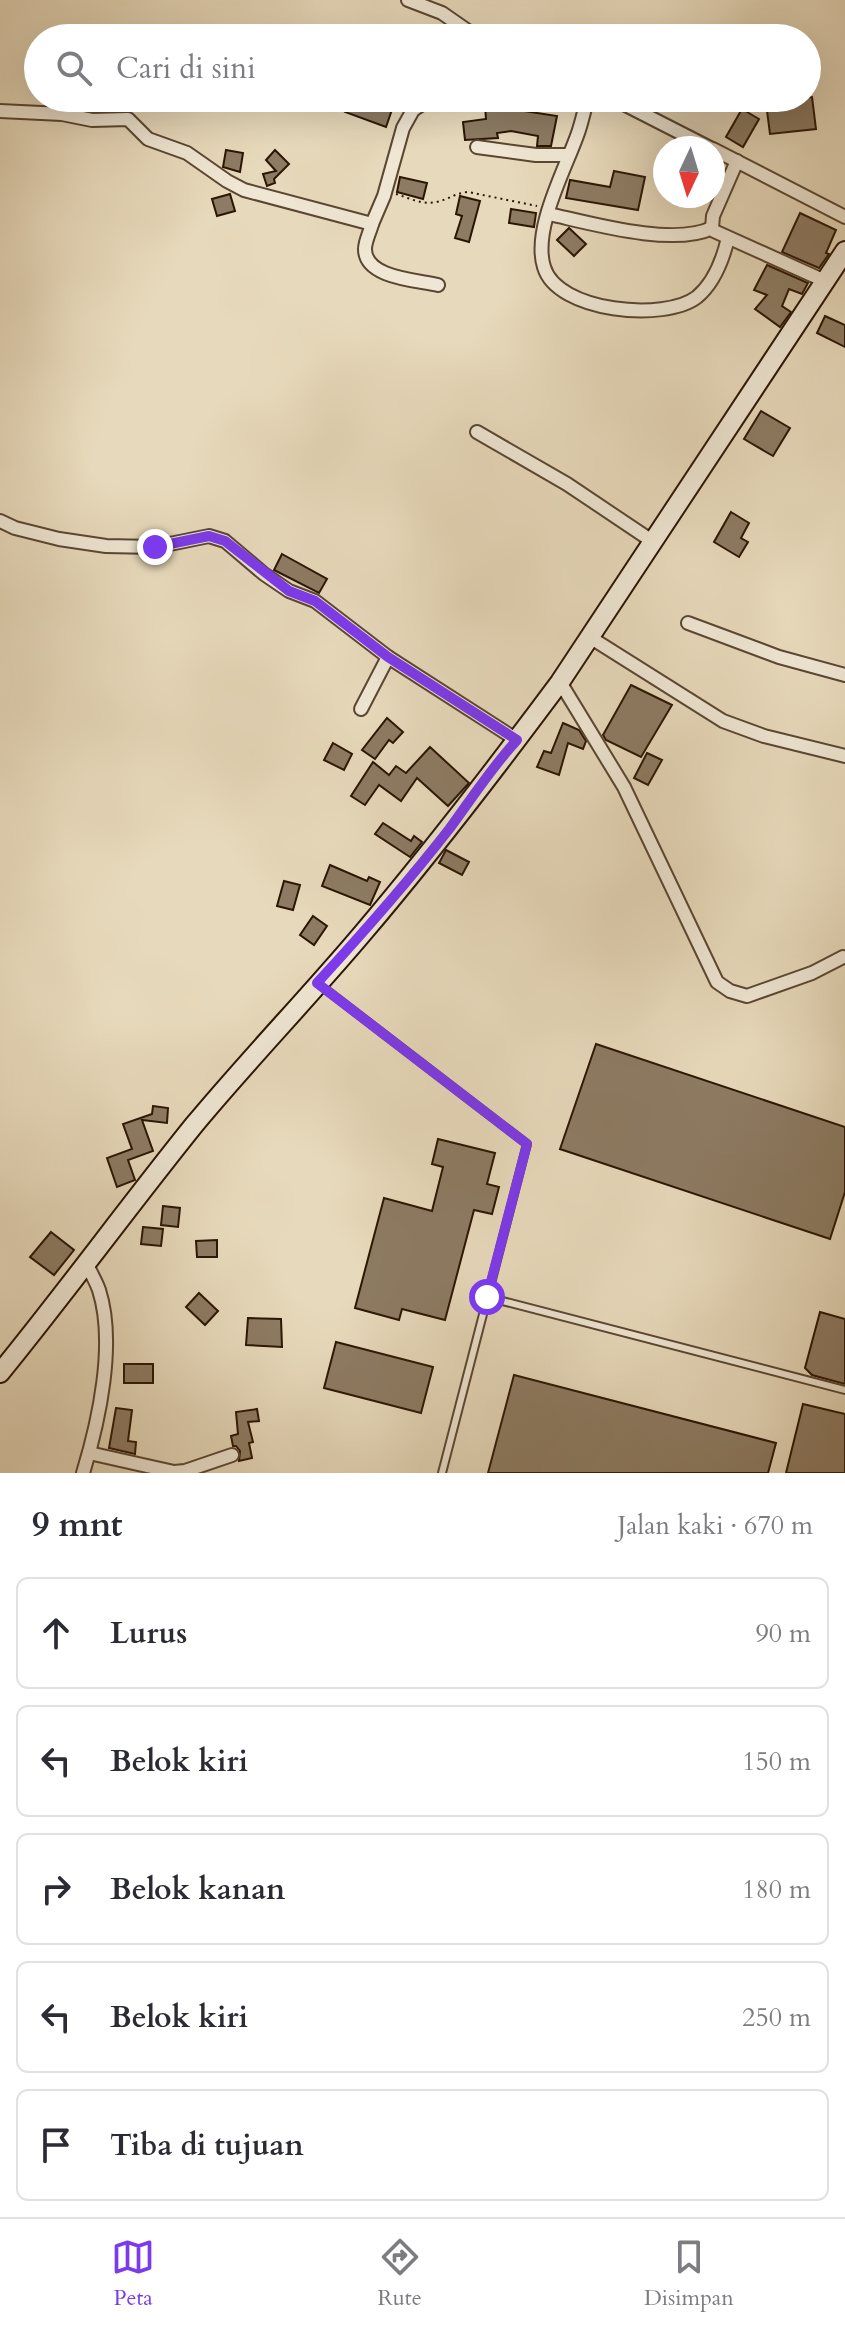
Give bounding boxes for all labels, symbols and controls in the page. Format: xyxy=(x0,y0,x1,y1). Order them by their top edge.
search box xyxy=(24,24,821,112)
icon: search xyxy=(52,46,96,90)
text: Cari di sini xyxy=(116,48,256,89)
north arrow xyxy=(653,136,725,208)
route end xyxy=(137,529,173,565)
route start xyxy=(469,1279,505,1315)
text: 9 mnt xyxy=(32,1502,122,1548)
text: Jalan kaki · 670 m xyxy=(617,1508,813,1543)
icon: ahead xyxy=(34,1611,78,1655)
text: Lurus xyxy=(110,1613,187,1654)
text: 90 m xyxy=(755,1616,811,1651)
icon: left xyxy=(34,1739,78,1783)
text: Belok kiri xyxy=(110,1741,248,1782)
text: 150 m xyxy=(742,1744,811,1779)
icon: right xyxy=(34,1867,78,1911)
text: Belok kanan xyxy=(110,1869,285,1910)
text: 180 m xyxy=(742,1872,811,1907)
icon: left xyxy=(34,1995,78,2039)
text: Belok kiri xyxy=(110,1997,248,2038)
text: 250 m xyxy=(742,2000,811,2035)
icon: arrive xyxy=(34,2123,78,2167)
text: Tiba di tujuan xyxy=(110,2125,304,2166)
tab: Peta xyxy=(111,2235,155,2313)
tab: Rute xyxy=(377,2235,422,2313)
tab: Disimpan xyxy=(644,2235,734,2313)

